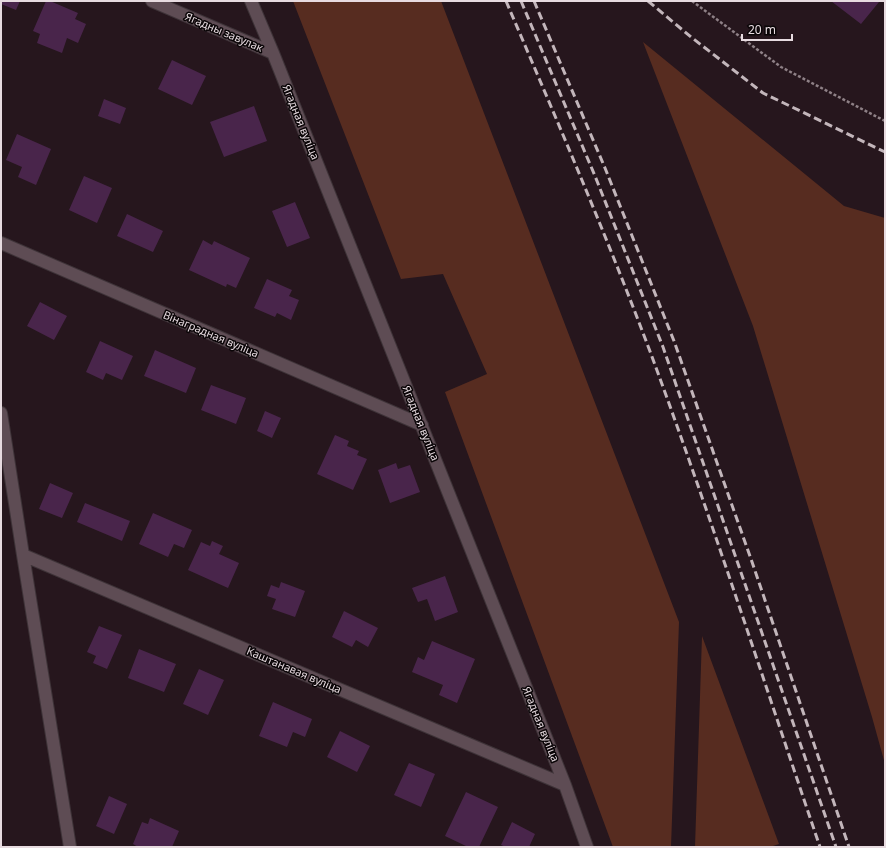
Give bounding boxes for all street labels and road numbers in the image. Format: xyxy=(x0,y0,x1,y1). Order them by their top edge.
street label: Ягадны завулак xyxy=(183,8,266,55)
street label: Ягадная вуліца xyxy=(280,82,323,162)
street label: Вінаградная вуліца xyxy=(161,307,261,360)
street label: Ягадная вуліца xyxy=(400,383,443,463)
street label: Каштанавая вуліца xyxy=(244,643,344,696)
street label: Ягадная вуліца xyxy=(520,684,563,764)

